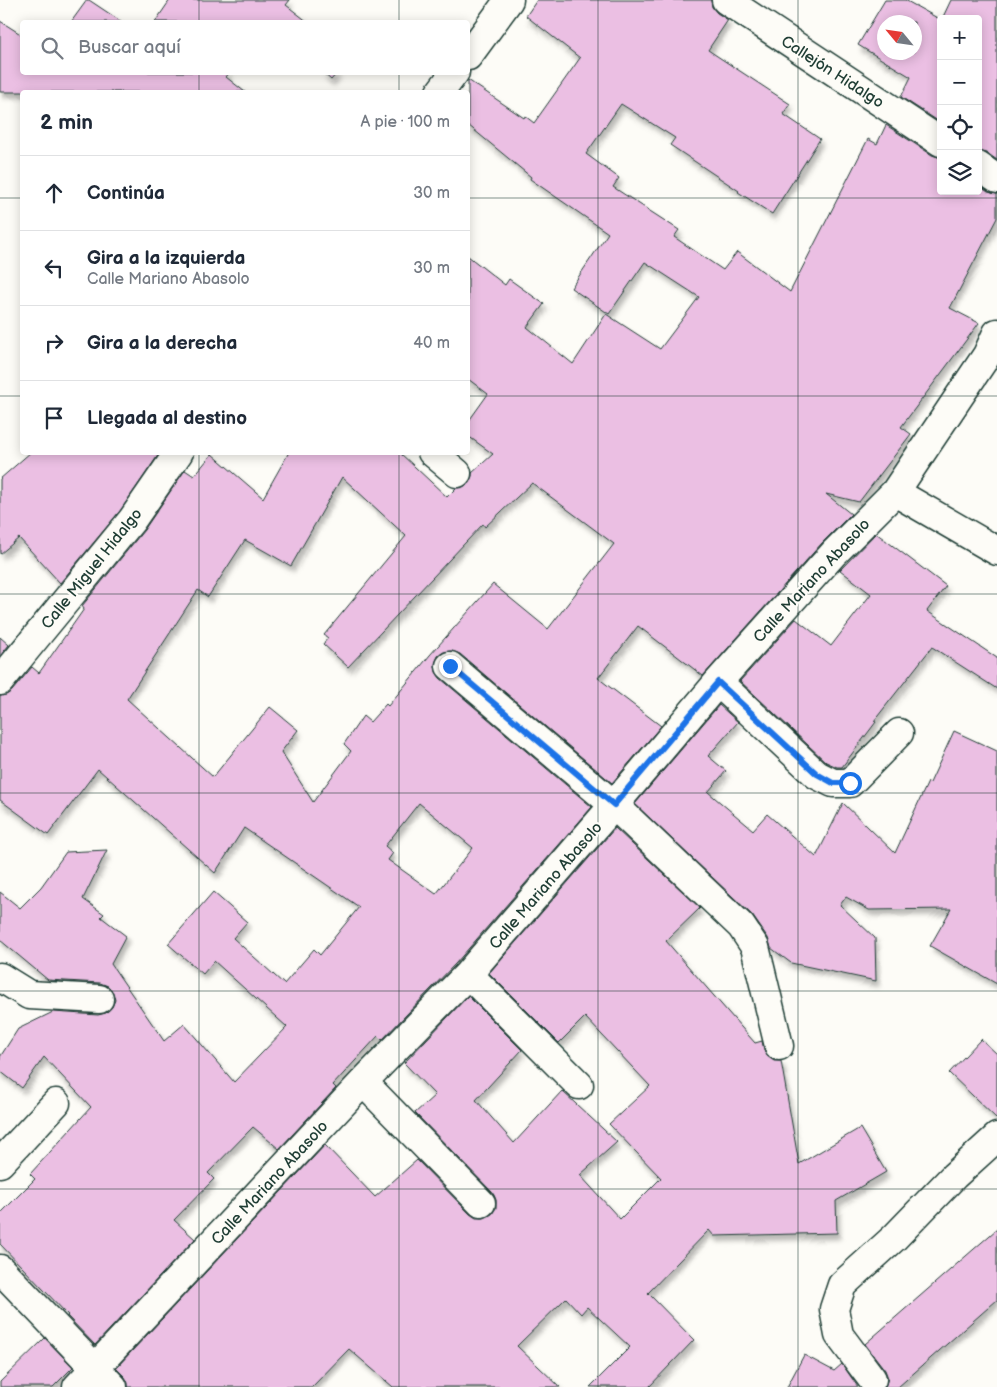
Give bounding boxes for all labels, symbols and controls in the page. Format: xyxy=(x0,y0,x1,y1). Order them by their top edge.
north arrow xyxy=(877,15,922,60)
map controls xyxy=(937,15,982,195)
button: + xyxy=(937,15,982,60)
search box xyxy=(20,20,470,75)
street label: Callejón Hidalgo xyxy=(777,32,887,113)
icon: search xyxy=(38,34,66,62)
text: Buscar aquí xyxy=(78,36,181,59)
button: − xyxy=(937,60,982,105)
button: locate xyxy=(937,105,982,150)
text: 2 min xyxy=(40,110,93,135)
text: A pie · 100 m xyxy=(360,113,450,132)
button: layers xyxy=(937,150,982,195)
icon: ahead xyxy=(40,179,68,207)
text: Continúa xyxy=(87,182,165,205)
text: 30 m xyxy=(413,184,450,203)
text: Gira a la izquierda xyxy=(87,247,245,270)
icon: left xyxy=(40,254,68,282)
text: 30 m xyxy=(413,259,450,278)
text: Calle Mariano Abasolo xyxy=(87,270,250,289)
icon: right xyxy=(40,329,68,357)
text: Gira a la derecha xyxy=(87,332,237,355)
text: 40 m xyxy=(413,334,450,353)
icon: arrive xyxy=(40,404,68,432)
text: Llegada al destino xyxy=(87,407,247,430)
street label: Calle Miguel Hidalgo xyxy=(38,505,147,633)
street label: Calle Mariano Abasolo xyxy=(750,515,874,647)
route end xyxy=(439,655,462,678)
route start xyxy=(839,772,862,795)
street label: Calle Mariano Abasolo xyxy=(486,818,607,954)
street label: Calle Mariano Abasolo xyxy=(208,1117,332,1249)

